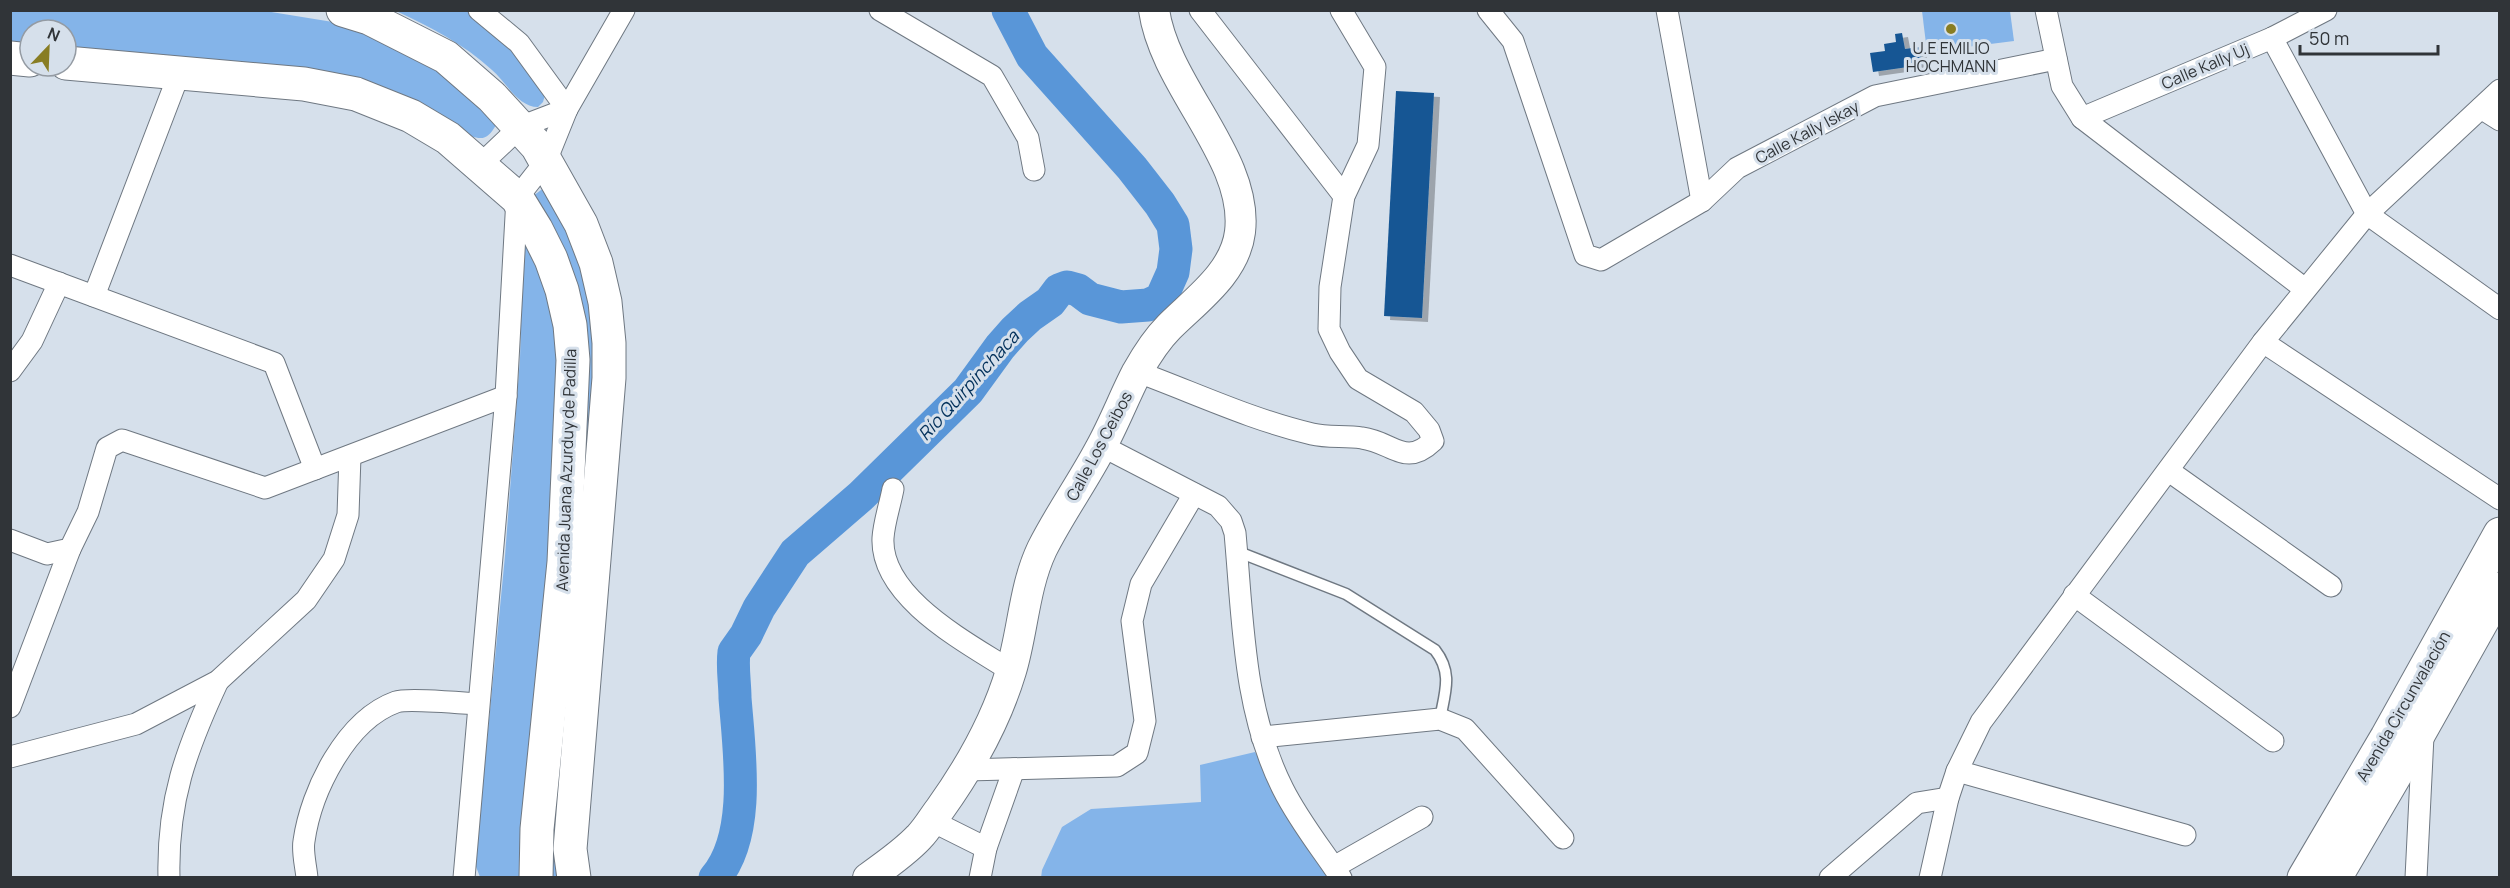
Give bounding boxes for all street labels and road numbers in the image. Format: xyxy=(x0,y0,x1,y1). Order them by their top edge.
street label: Calle Kally Uj xyxy=(2158,38,2252,94)
street label: Calle Kally Iskay xyxy=(1751,95,1863,169)
street label: Avenida Juana Azurduy de Padilla xyxy=(551,348,581,592)
street label: Calle Los Ceibos xyxy=(1061,387,1137,505)
street label: Avenida Circunvalación xyxy=(2351,627,2455,785)

